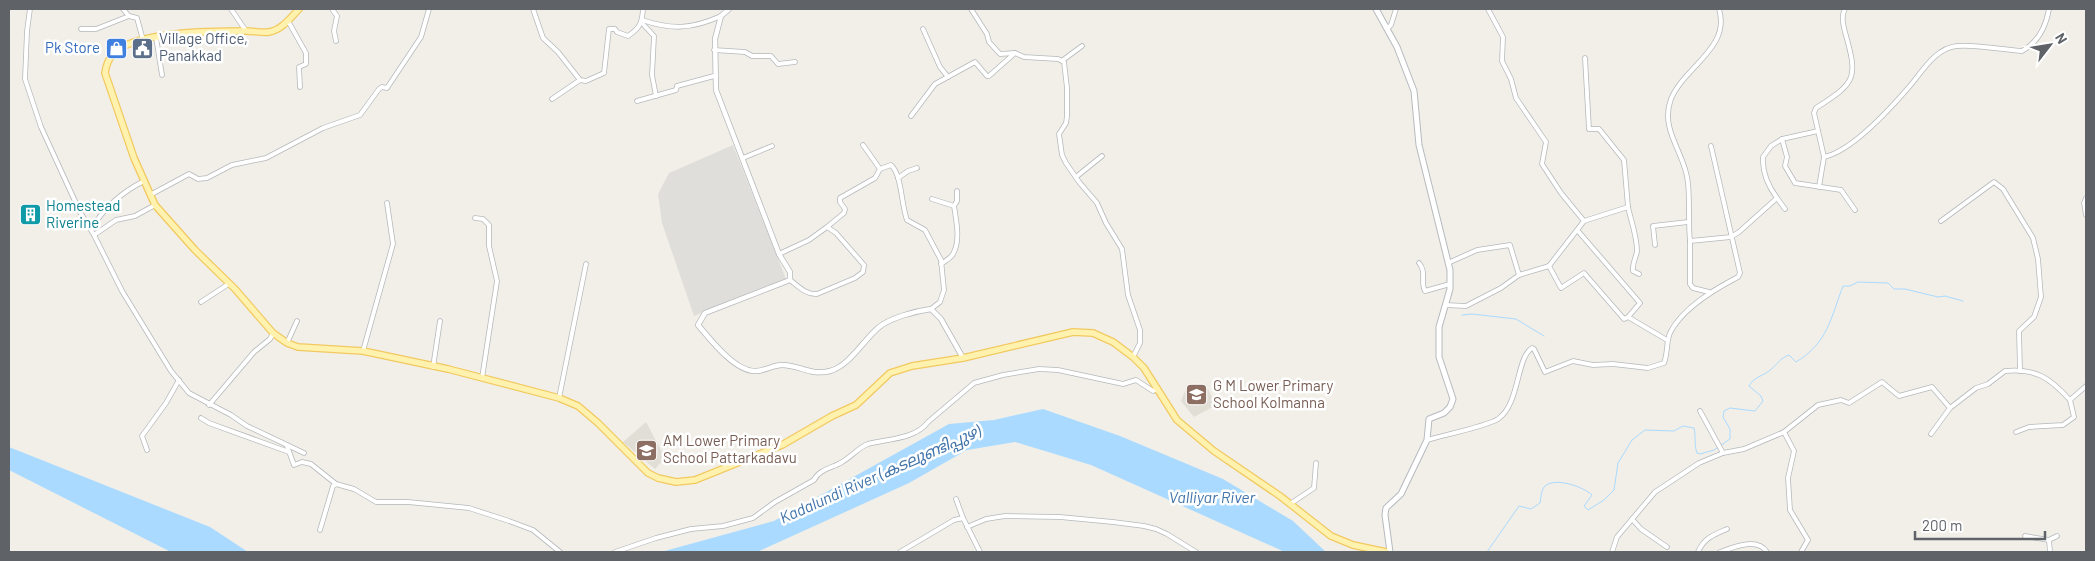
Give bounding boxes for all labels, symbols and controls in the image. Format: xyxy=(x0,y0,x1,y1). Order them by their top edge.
north arrow xyxy=(2025,20,2075,70)
place label: Village Office, Panakkad xyxy=(159,29,248,64)
text: N xyxy=(2052,30,2071,46)
shop icon: Pk Store xyxy=(104,36,128,60)
public building icon: Village Office, Panakkad xyxy=(131,36,155,60)
place label: Pk Store xyxy=(45,38,100,56)
place label: Homestead Riverine xyxy=(46,196,120,231)
building icon: Homestead Riverine xyxy=(18,203,42,227)
place label: G M Lower Primary School Kolmanna xyxy=(1213,376,1333,411)
school or university icon: G M Lower Primary School Kolmanna xyxy=(1185,383,1209,407)
water label: Kadalundi River (കടലുണ്ടിപ്പുഴ) xyxy=(776,420,985,529)
place label: AM Lower Primary School Pattarkadavu xyxy=(663,431,797,466)
school or university icon: AM Lower Primary School Pattarkadavu xyxy=(635,438,659,462)
water label: Valliyar River xyxy=(1169,487,1257,506)
scale bar xyxy=(1915,508,2045,540)
text: 200 m xyxy=(1922,516,1962,534)

